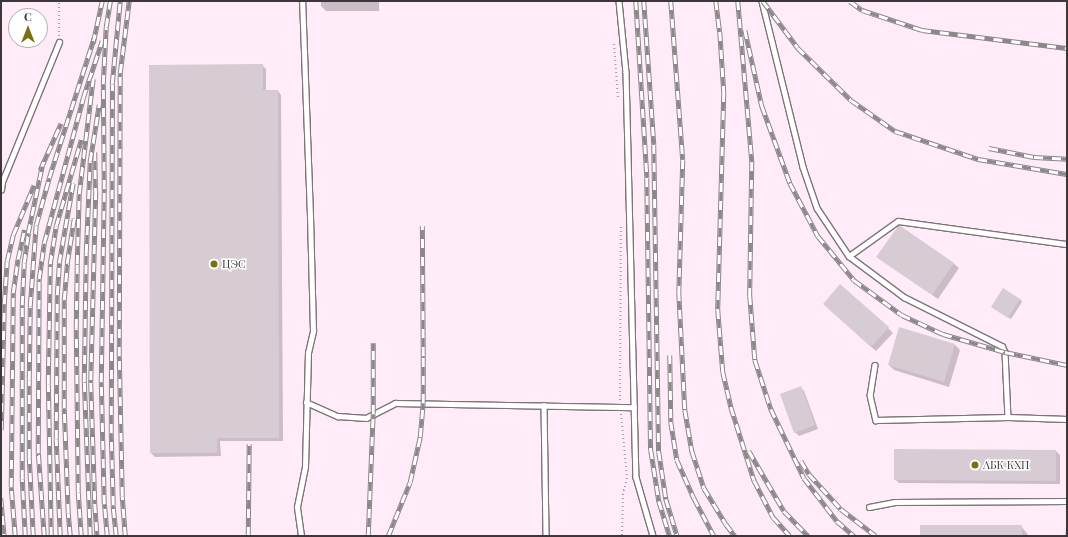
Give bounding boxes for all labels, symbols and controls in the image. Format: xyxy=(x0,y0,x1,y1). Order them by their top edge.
north arrow xyxy=(8,8,48,48)
text: С xyxy=(24,9,32,24)
place label: ЦЭС xyxy=(222,257,246,271)
marker: ЦЭС xyxy=(209,259,219,269)
place label: АБК КХП xyxy=(983,458,1029,472)
marker: АБК КХП xyxy=(970,460,980,470)

